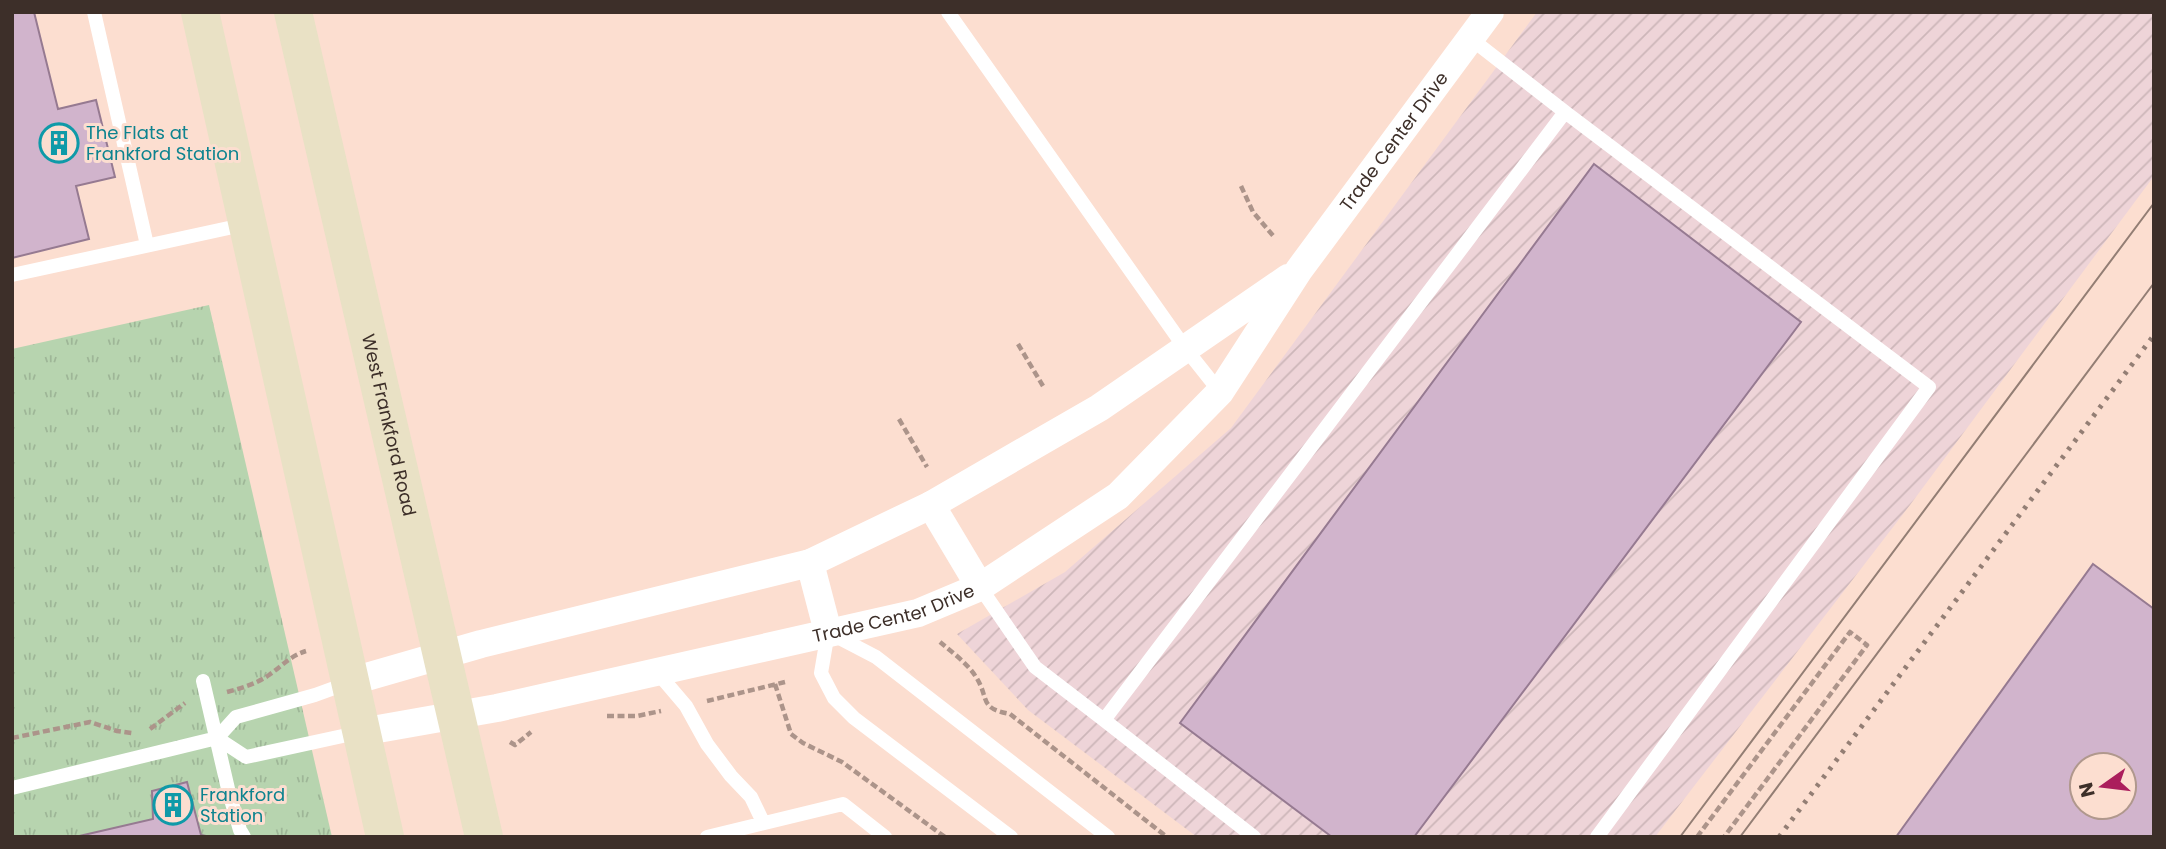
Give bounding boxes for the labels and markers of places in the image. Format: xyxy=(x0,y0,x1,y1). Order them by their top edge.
place label: The Flats at Frankford Station xyxy=(86,120,239,166)
building icon: The Flats at Frankford Station xyxy=(38,122,80,164)
place label: Frankford Station xyxy=(200,782,285,828)
building icon: Frankford Station xyxy=(152,784,194,826)

